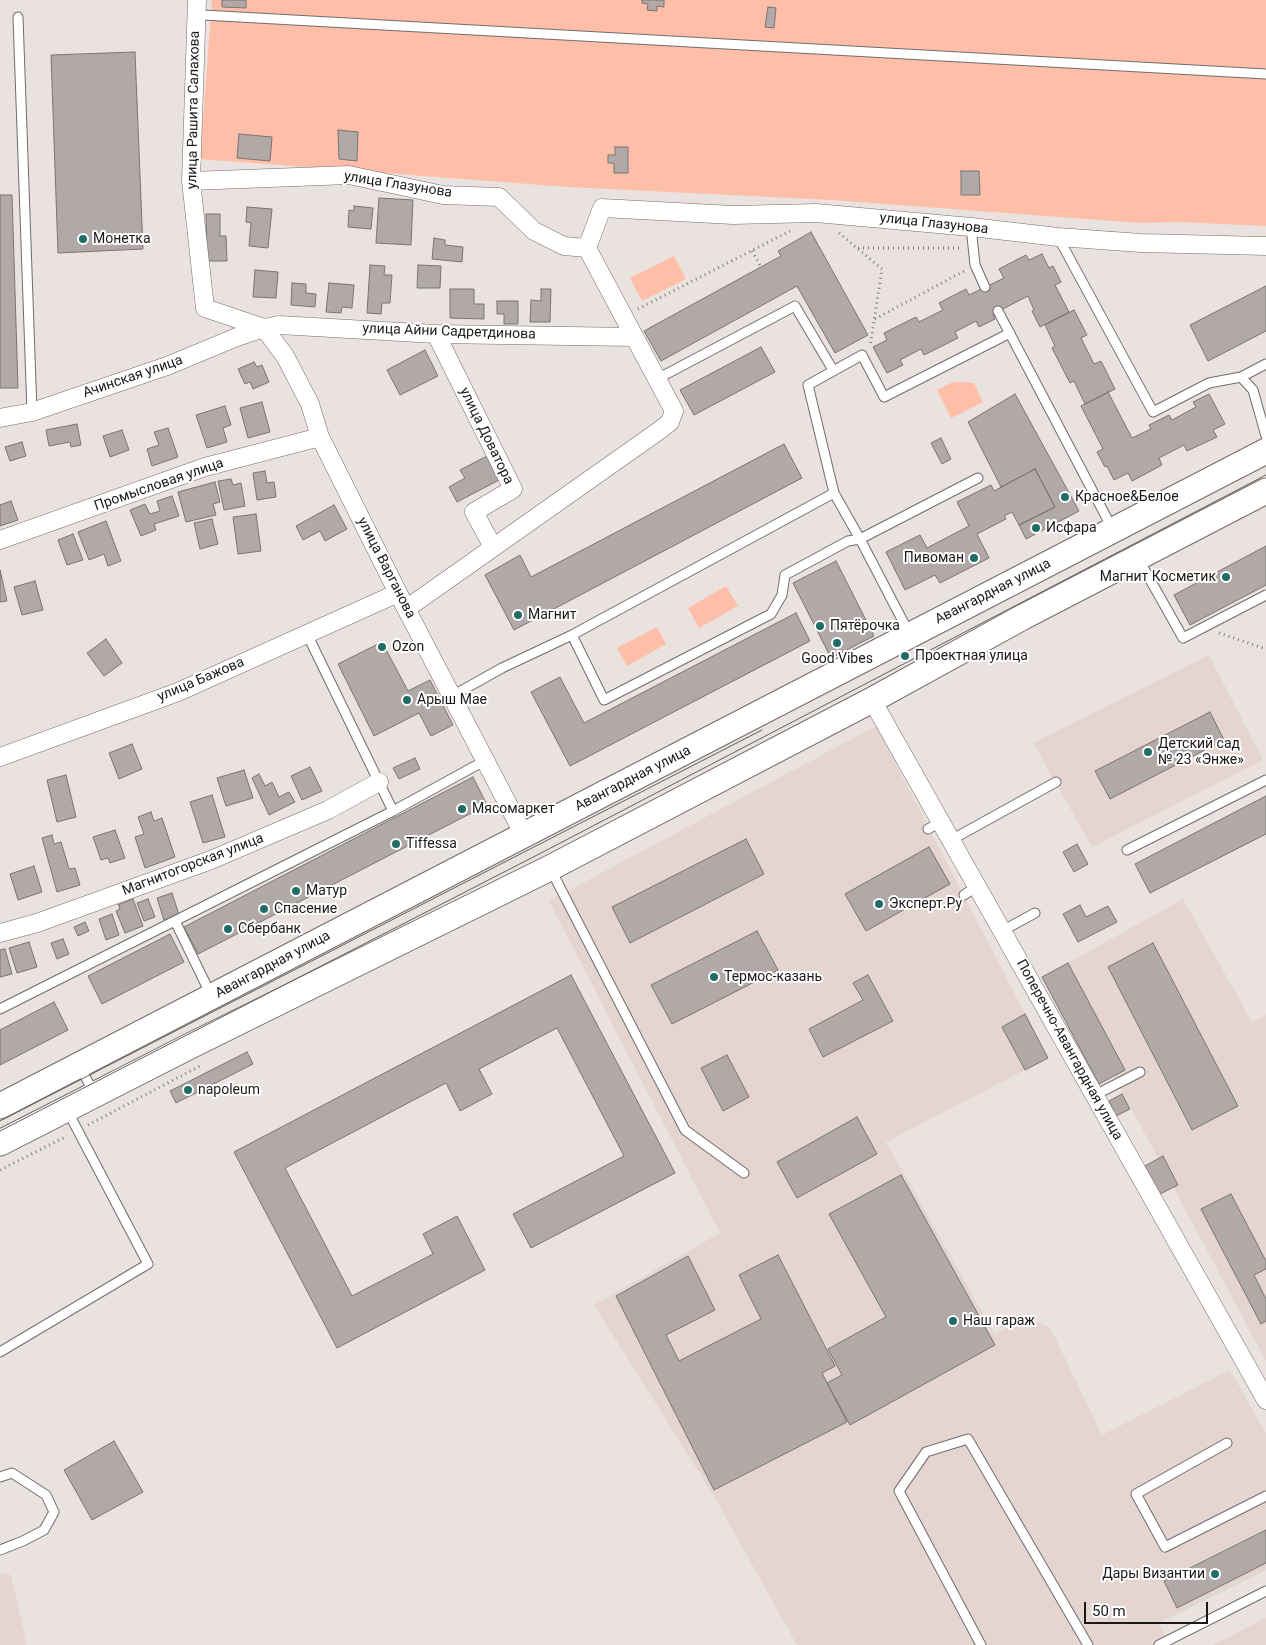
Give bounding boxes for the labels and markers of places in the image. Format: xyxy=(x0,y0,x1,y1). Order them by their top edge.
place label: Монетка xyxy=(93,231,151,247)
marker: Монетка xyxy=(77,233,89,245)
place label: Красное&Белое xyxy=(1075,489,1179,505)
marker: Красное&Белое xyxy=(1059,491,1071,503)
place label: Исфара xyxy=(1046,520,1097,536)
marker: Исфара xyxy=(1030,522,1042,534)
place label: Пивоман xyxy=(904,550,964,566)
marker: Пивоман xyxy=(968,552,980,564)
place label: Магнит Косметик xyxy=(1100,569,1216,585)
marker: Магнит Косметик xyxy=(1220,571,1232,583)
place label: Магнит xyxy=(528,607,577,623)
marker: Магнит xyxy=(512,609,524,621)
place label: Пятёрочка xyxy=(830,618,900,634)
marker: Пятёрочка xyxy=(814,620,826,632)
marker: Good Vibes xyxy=(831,637,843,649)
place label: Ozon xyxy=(392,639,424,655)
marker: Ozon xyxy=(376,641,388,653)
place label: Проектная улица xyxy=(915,648,1028,664)
marker: Проектная улица xyxy=(899,650,911,662)
place label: Good Vibes xyxy=(801,651,873,667)
place label: Арыш Мае xyxy=(417,692,487,708)
marker: Арыш Мае xyxy=(401,694,413,706)
place label: Детский сад № 23 «Энже» xyxy=(1158,736,1244,769)
marker: Детский сад № 23 «Энже» xyxy=(1142,746,1154,758)
place label: Мясомаркет xyxy=(472,801,555,817)
marker: Мясомаркет xyxy=(456,803,468,815)
place label: Tiffessa xyxy=(406,836,457,852)
marker: Tiffessa xyxy=(390,838,402,850)
place label: Матур xyxy=(306,883,347,899)
marker: Матур xyxy=(290,885,302,897)
place label: Эксперт.Ру xyxy=(889,896,962,912)
marker: Эксперт.Ру xyxy=(873,898,885,910)
place label: Спасение xyxy=(274,901,337,917)
marker: Спасение xyxy=(258,903,270,915)
place label: Сбербанк xyxy=(238,921,301,937)
marker: Сбербанк xyxy=(222,923,234,935)
place label: Термос-казань xyxy=(724,969,822,985)
marker: Термос-казань xyxy=(708,971,720,983)
place label: napoleum xyxy=(198,1082,260,1098)
marker: napoleum xyxy=(182,1084,194,1096)
place label: Наш гараж xyxy=(963,1313,1035,1329)
marker: Наш гараж xyxy=(947,1315,959,1327)
place label: Дары Византии xyxy=(1102,1566,1205,1582)
marker: Дары Византии xyxy=(1209,1568,1221,1580)

